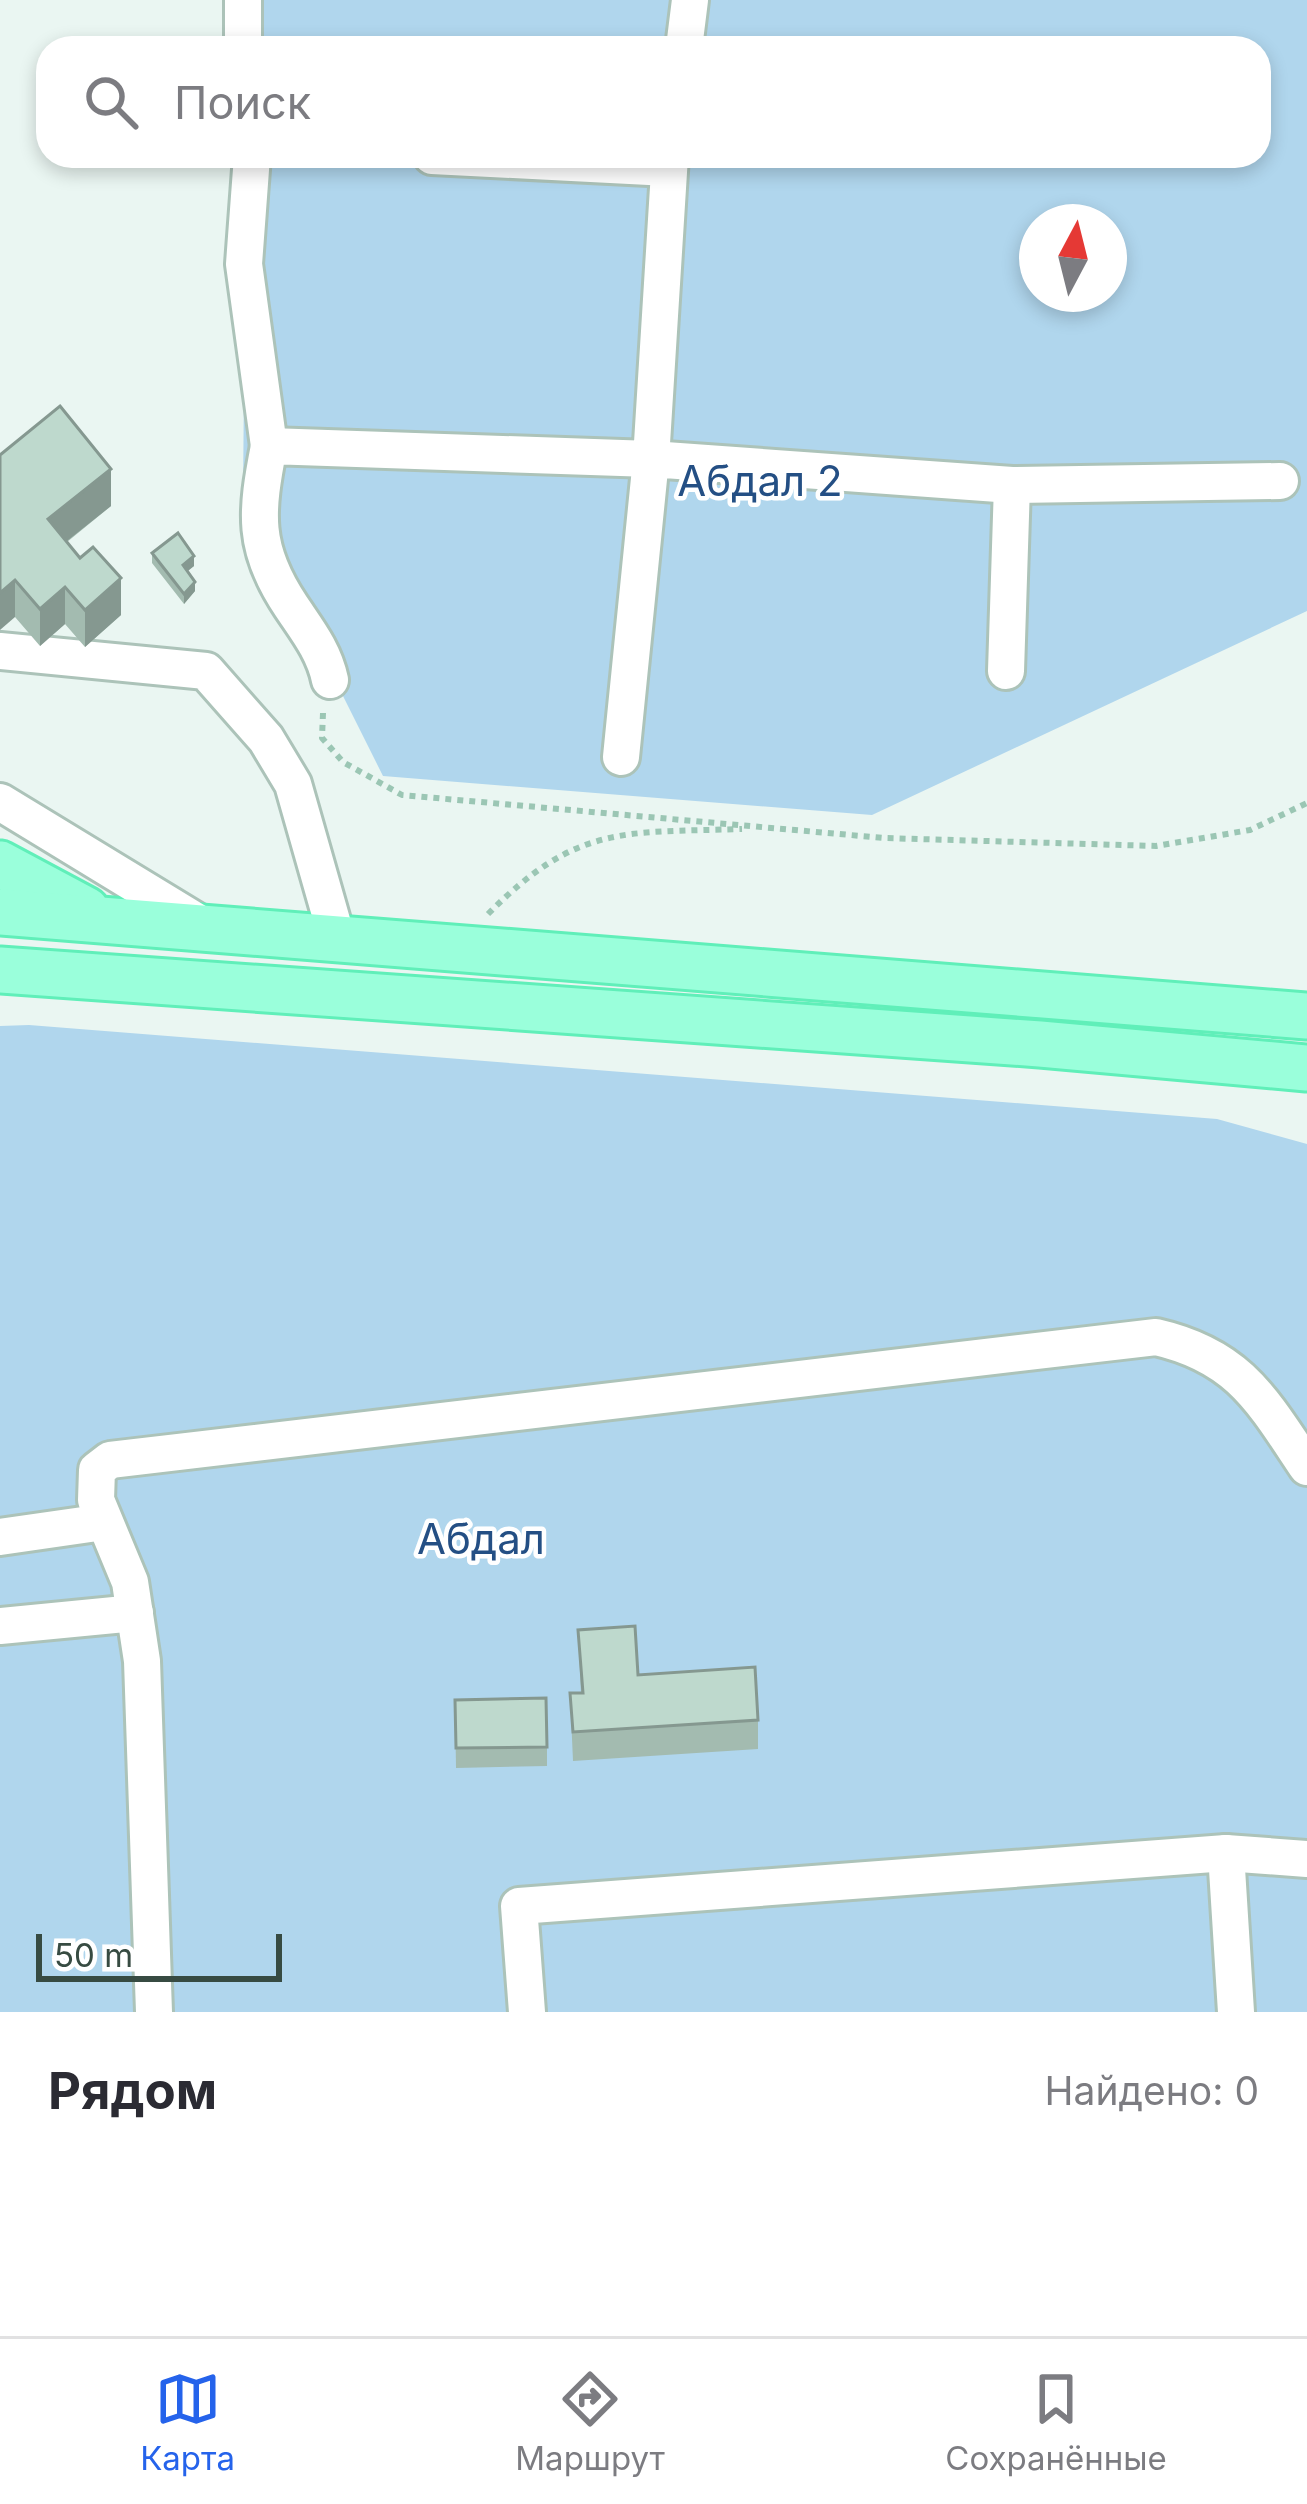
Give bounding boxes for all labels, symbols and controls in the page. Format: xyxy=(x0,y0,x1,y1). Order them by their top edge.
search box xyxy=(36,36,1271,168)
icon: search xyxy=(78,69,144,135)
text: Поиск xyxy=(174,75,311,130)
north arrow xyxy=(1019,204,1127,312)
park label: Абдал 2 xyxy=(677,455,843,506)
park label: Абдал xyxy=(417,1513,545,1564)
scale bar xyxy=(36,1928,282,1981)
text: 50 m xyxy=(54,1935,133,1975)
text: Рядом xyxy=(48,2060,217,2121)
text: Найдено: 0 xyxy=(1045,2067,1259,2114)
tab: Карта xyxy=(140,2366,235,2478)
tab: Маршрут xyxy=(515,2366,665,2478)
tab: Сохранённые xyxy=(945,2366,1167,2478)

